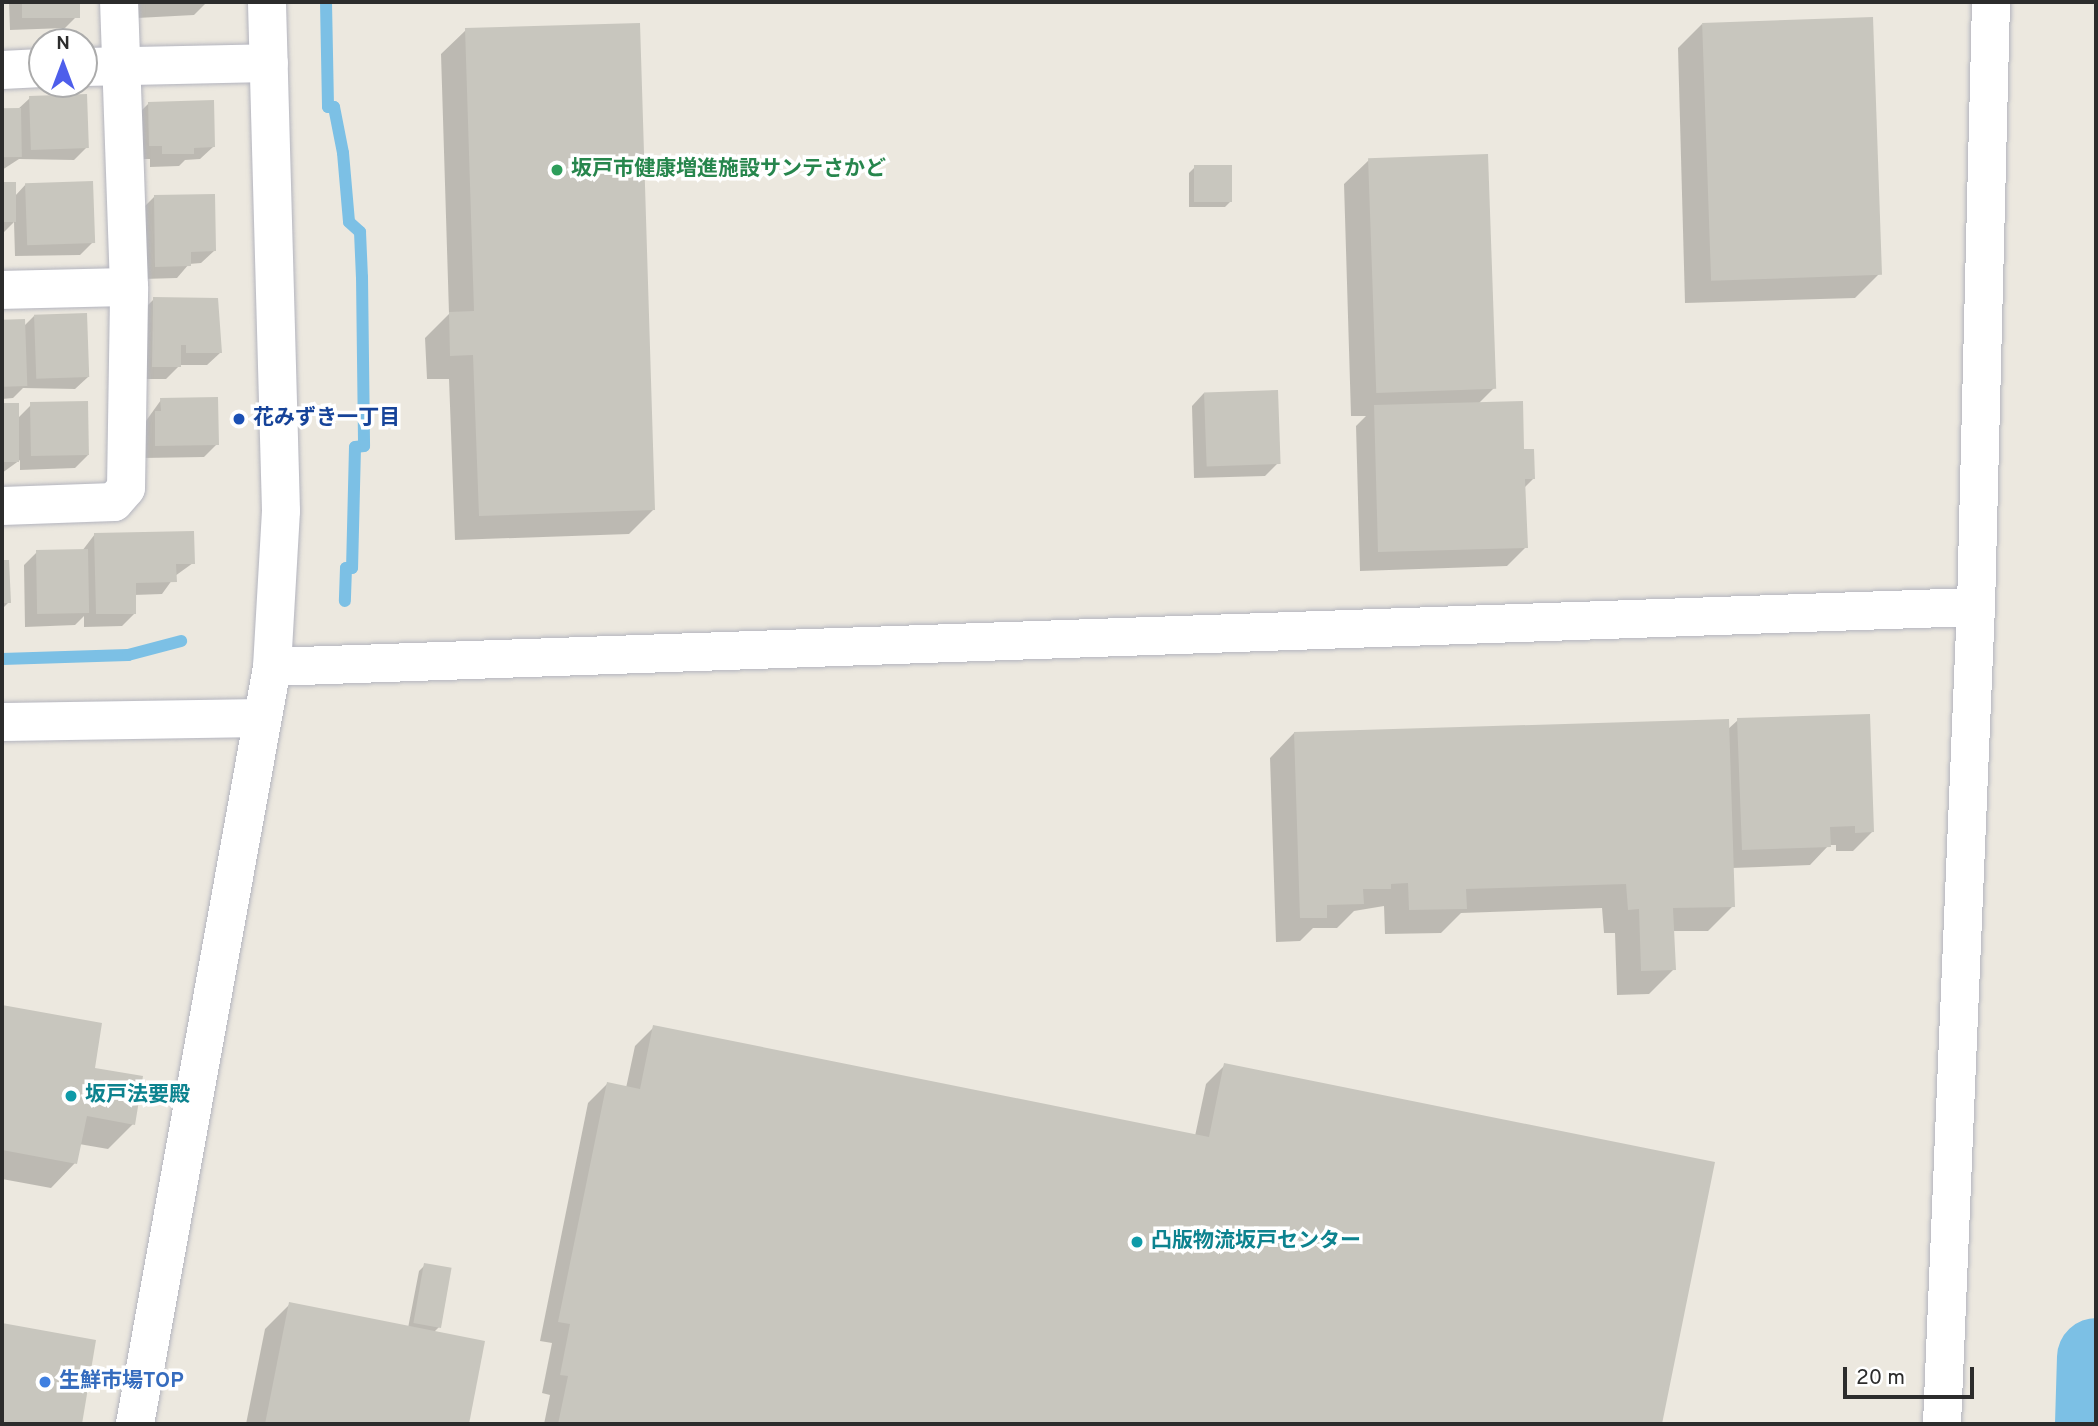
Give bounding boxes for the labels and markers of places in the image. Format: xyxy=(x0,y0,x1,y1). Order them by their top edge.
place label: 坂戸市健康増進施設サンテさかど xyxy=(571,157,886,183)
marker: 坂戸市健康増進施設サンテさかど xyxy=(549,162,565,178)
place label: 花みずき一丁目 xyxy=(253,406,400,432)
marker: 花みずき一丁目 xyxy=(231,411,247,427)
place label: 坂戸法要殿 xyxy=(85,1083,190,1109)
marker: 坂戸法要殿 xyxy=(63,1088,79,1104)
place label: 凸版物流坂戸センター xyxy=(1151,1229,1361,1255)
marker: 凸版物流坂戸センター xyxy=(1129,1234,1145,1250)
place label: 生鮮市場TOP xyxy=(59,1369,184,1395)
marker: 生鮮市場TOP xyxy=(37,1374,53,1390)

